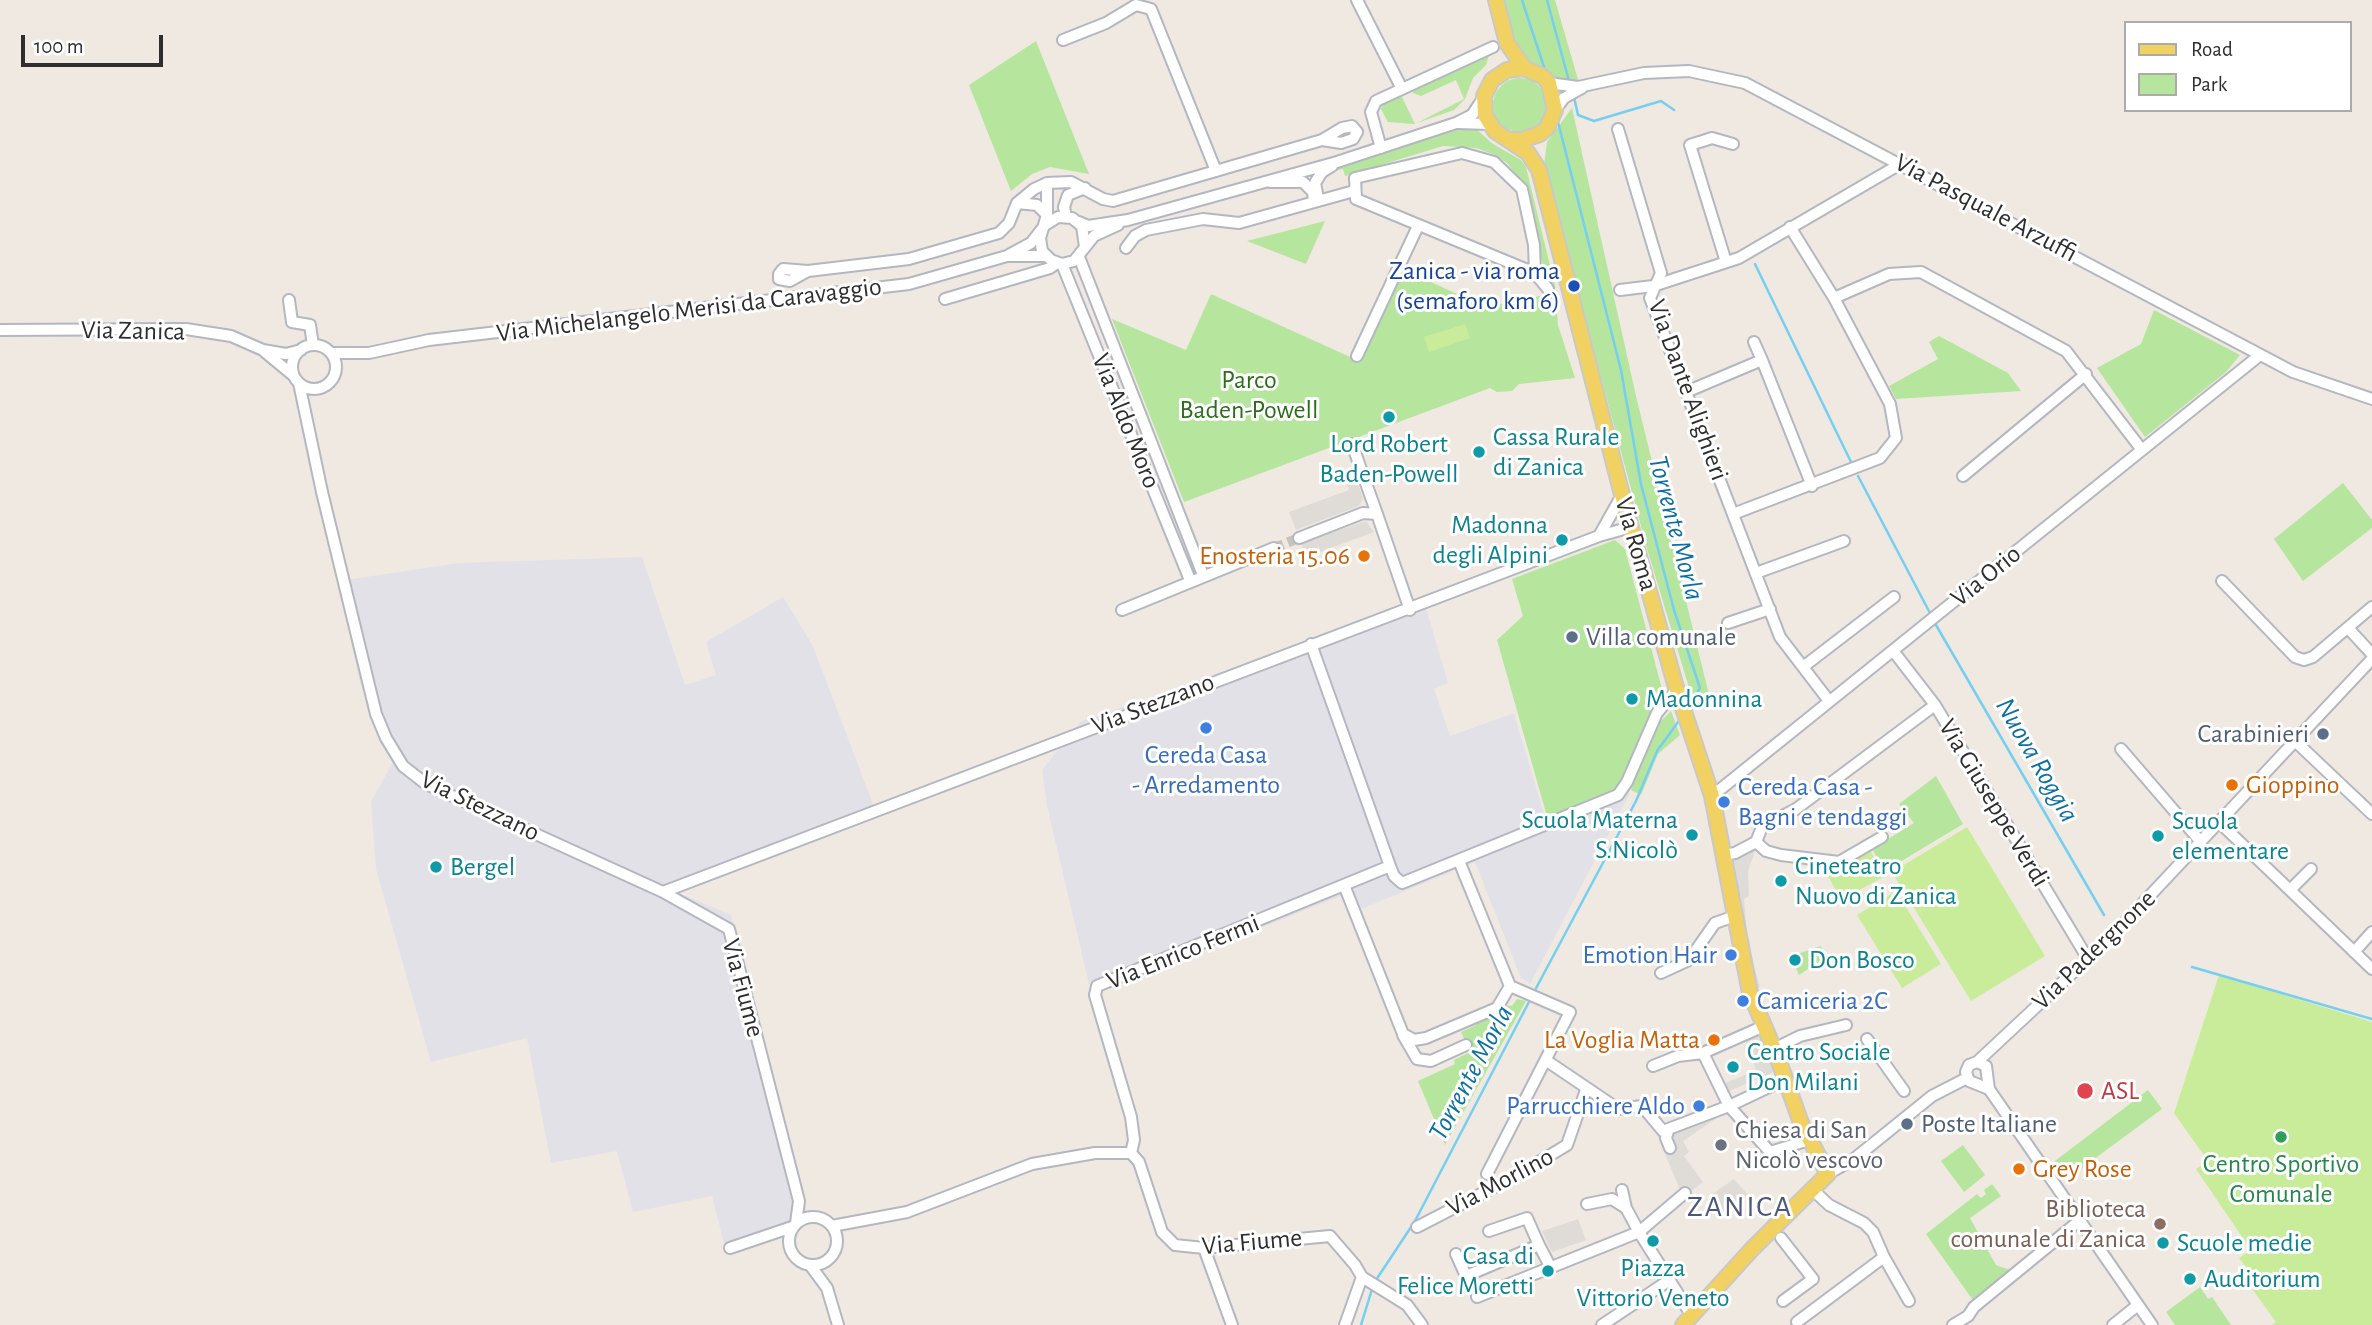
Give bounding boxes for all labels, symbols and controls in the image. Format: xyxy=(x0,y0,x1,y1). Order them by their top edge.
scale bar xyxy=(24,21,166,65)
legend xyxy=(2124,21,2351,112)
text: 100 m xyxy=(34,36,84,57)
text: Road xyxy=(2191,39,2233,60)
text: Park xyxy=(2191,74,2227,95)
street label: Via Pasquale Arzuffi xyxy=(1889,147,2083,269)
place label: Zanica - via roma (semaforo km 6) xyxy=(1389,255,1560,316)
street label: Via Michelangelo Merisi da Caravaggio xyxy=(495,271,883,349)
marker: Zanica - via roma (semaforo km 6) xyxy=(1566,278,1582,294)
street label: Via Dante Alighieri xyxy=(1641,295,1735,485)
street label: Via Zanica xyxy=(81,314,185,348)
street label: Via Aldo Moro xyxy=(1085,349,1167,493)
park label: Parco Baden-Powell xyxy=(1180,364,1318,426)
marker: Lord Robert Baden-Powell xyxy=(1381,409,1397,425)
place label: Cassa Rurale di Zanica xyxy=(1493,421,1620,482)
place label: Lord Robert Baden-Powell xyxy=(1320,428,1458,490)
marker: Cassa Rurale di Zanica xyxy=(1471,444,1487,460)
water label: Torrente Morla xyxy=(1641,452,1711,604)
street label: Via Roma xyxy=(1608,494,1664,594)
place label: Madonna degli Alpini xyxy=(1432,509,1548,570)
marker: Madonna degli Alpini xyxy=(1554,532,1570,548)
street label: Via Orio xyxy=(1945,538,2027,614)
place label: Enosteria 15.06 xyxy=(1199,540,1350,572)
marker: Enosteria 15.06 xyxy=(1356,548,1372,564)
place label: Villa comunale xyxy=(1586,621,1736,653)
marker: Villa comunale xyxy=(1564,629,1580,645)
street label: Via Stezzano xyxy=(1087,666,1219,742)
place label: Madonnina xyxy=(1646,683,1763,715)
marker: Madonnina xyxy=(1624,691,1640,707)
water label: Nuova Roggia xyxy=(1988,692,2086,828)
street label: Via Giuseppe Verdi xyxy=(1932,713,2056,893)
place label: Carabinieri xyxy=(2198,718,2309,750)
marker: Cereda Casa - Arredamento xyxy=(1198,720,1214,736)
marker: Carabinieri xyxy=(2315,726,2331,742)
place label: Cereda Casa - Arredamento xyxy=(1132,739,1280,800)
street label: Via Stezzano xyxy=(415,764,545,848)
place label: Gioppino xyxy=(2246,769,2340,801)
place label: Cereda Casa - Bagni e tendaggi xyxy=(1738,771,1907,832)
marker: Gioppino xyxy=(2224,777,2240,793)
marker: Cereda Casa - Bagni e tendaggi xyxy=(1716,794,1732,810)
place label: Scuola Materna S.Nicolò xyxy=(1522,804,1678,866)
place label: Scuola elementare xyxy=(2172,805,2289,866)
marker: Scuola Materna S.Nicolò xyxy=(1684,827,1700,843)
marker: Scuola elementare xyxy=(2150,828,2166,844)
place label: Cineteatro Nuovo di Zanica xyxy=(1795,850,1957,912)
place label: Bergel xyxy=(450,851,515,883)
marker: Bergel xyxy=(428,859,444,875)
marker: Cineteatro Nuovo di Zanica xyxy=(1773,873,1789,889)
street label: Via Padergnone xyxy=(2026,883,2162,1017)
street label: Via Enrico Fermi xyxy=(1102,907,1264,997)
street label: Via Fiume xyxy=(715,935,771,1041)
place label: Emotion Hair xyxy=(1582,939,1717,971)
place label: Don Bosco xyxy=(1809,944,1915,976)
marker: Emotion Hair xyxy=(1723,947,1739,963)
marker: Don Bosco xyxy=(1787,952,1803,968)
place label: Camiceria 2C xyxy=(1757,985,1888,1017)
marker: Camiceria 2C xyxy=(1735,993,1751,1009)
water label: Torrente Morla xyxy=(1421,1000,1521,1146)
place label: La Voglia Matta xyxy=(1544,1024,1700,1056)
marker: La Voglia Matta xyxy=(1706,1032,1722,1048)
place label: Centro Sociale Don Milani xyxy=(1747,1036,1890,1098)
marker: Centro Sociale Don Milani xyxy=(1725,1059,1741,1075)
place label: ASL xyxy=(2101,1075,2139,1107)
marker: ASL xyxy=(2075,1081,2095,1101)
place label: Parrucchiere Aldo xyxy=(1506,1090,1685,1122)
marker: Parrucchiere Aldo xyxy=(1691,1098,1707,1114)
place label: Poste Italiane xyxy=(1921,1108,2057,1140)
place label: Chiesa di San Nicolò vescovo xyxy=(1735,1114,1883,1176)
marker: Poste Italiane xyxy=(1899,1116,1915,1132)
marker: Centro Sportivo Comunale xyxy=(2273,1129,2289,1145)
marker: Chiesa di San Nicolò vescovo xyxy=(1713,1137,1729,1153)
street label: Via Morlino xyxy=(1441,1141,1559,1223)
place label: Centro Sportivo Comunale xyxy=(2203,1148,2359,1210)
place label: Grey Rose xyxy=(2033,1153,2132,1185)
marker: Grey Rose xyxy=(2011,1161,2027,1177)
district label: ZANICA xyxy=(1688,1189,1792,1225)
place label: Biblioteca comunale di Zanica xyxy=(1951,1193,2146,1254)
marker: Biblioteca comunale di Zanica xyxy=(2152,1216,2168,1232)
street label: Via Fiume xyxy=(1201,1222,1303,1262)
place label: Scuole medie xyxy=(2177,1227,2312,1259)
marker: Piazza Vittorio Veneto xyxy=(1645,1233,1661,1249)
marker: Scuole medie xyxy=(2155,1235,2171,1251)
place label: Casa di Felice Moretti xyxy=(1397,1240,1534,1302)
place label: Piazza Vittorio Veneto xyxy=(1576,1252,1730,1314)
marker: Casa di Felice Moretti xyxy=(1540,1263,1556,1279)
place label: Auditorium xyxy=(2204,1263,2320,1295)
marker: Auditorium xyxy=(2182,1271,2198,1287)

